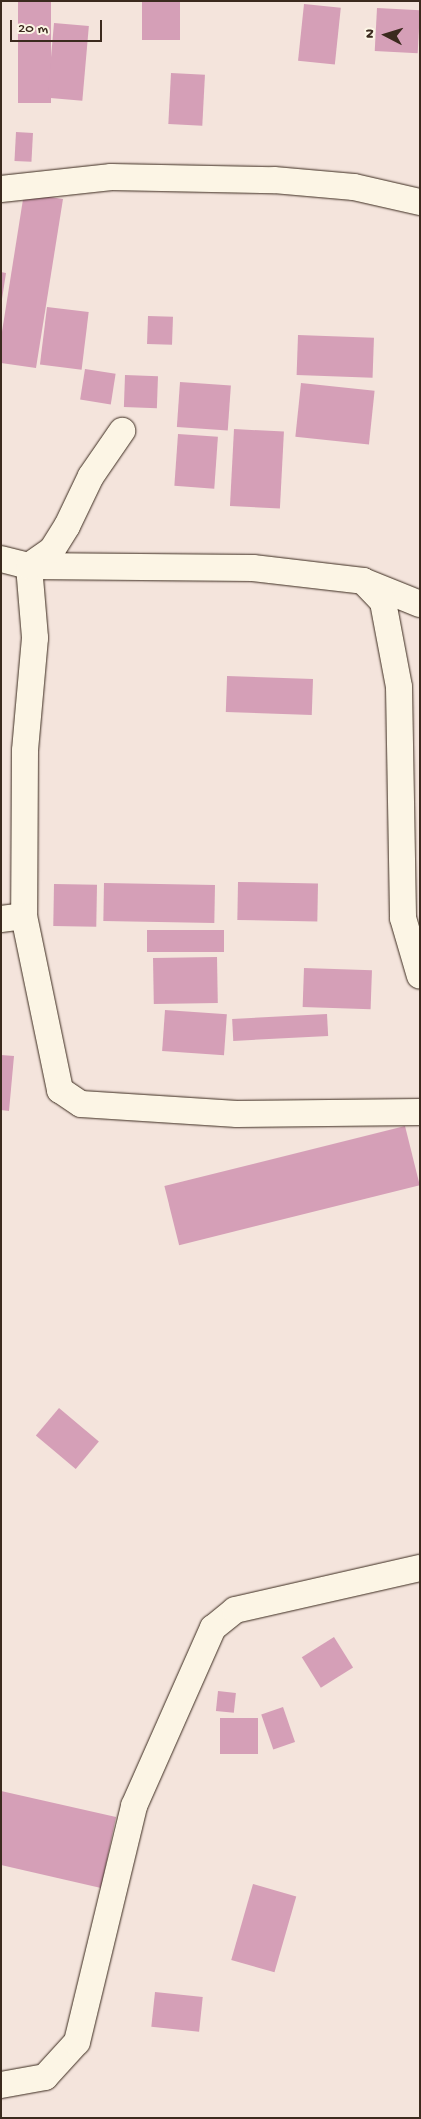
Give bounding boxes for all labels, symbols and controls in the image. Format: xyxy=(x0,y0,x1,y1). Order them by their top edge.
scale bar xyxy=(12,10,105,42)
north arrow xyxy=(361,10,411,60)
text: 20 m xyxy=(18,20,48,38)
text: N xyxy=(362,28,379,39)

